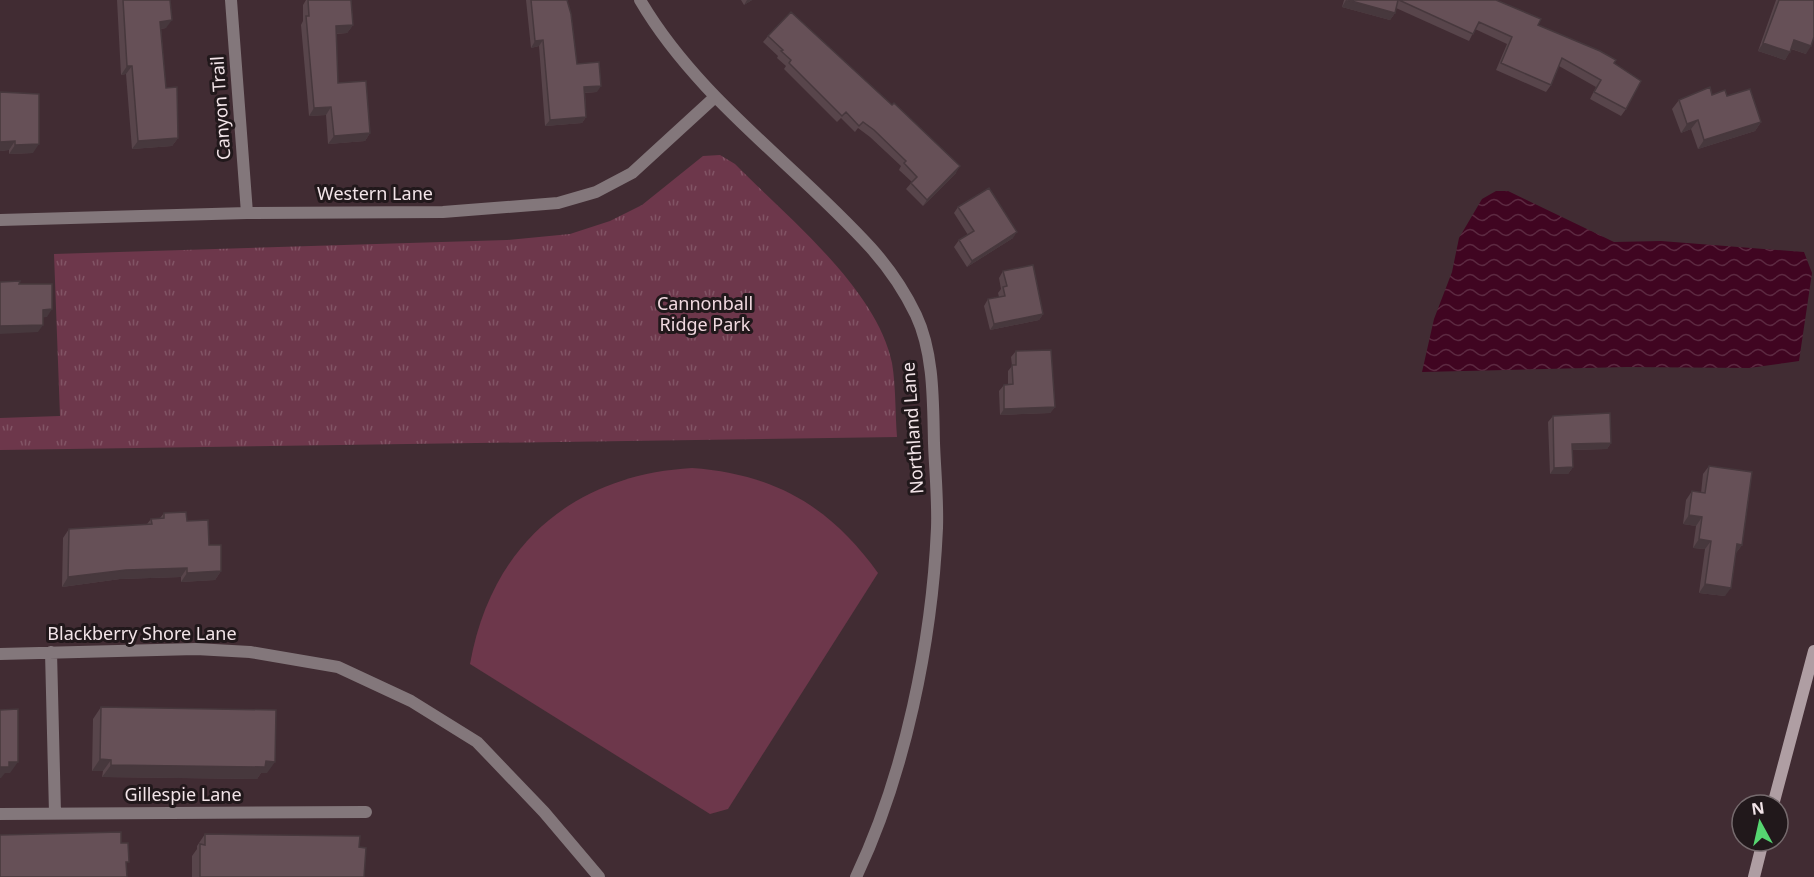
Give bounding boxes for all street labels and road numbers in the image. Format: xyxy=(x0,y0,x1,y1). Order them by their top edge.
street label: Canyon Trail xyxy=(204,55,236,161)
street label: Western Lane xyxy=(317,181,433,205)
street label: Northland Lane xyxy=(895,361,929,495)
street label: Blackberry Shore Lane xyxy=(47,621,237,645)
street label: Gillespie Lane xyxy=(124,782,242,806)

